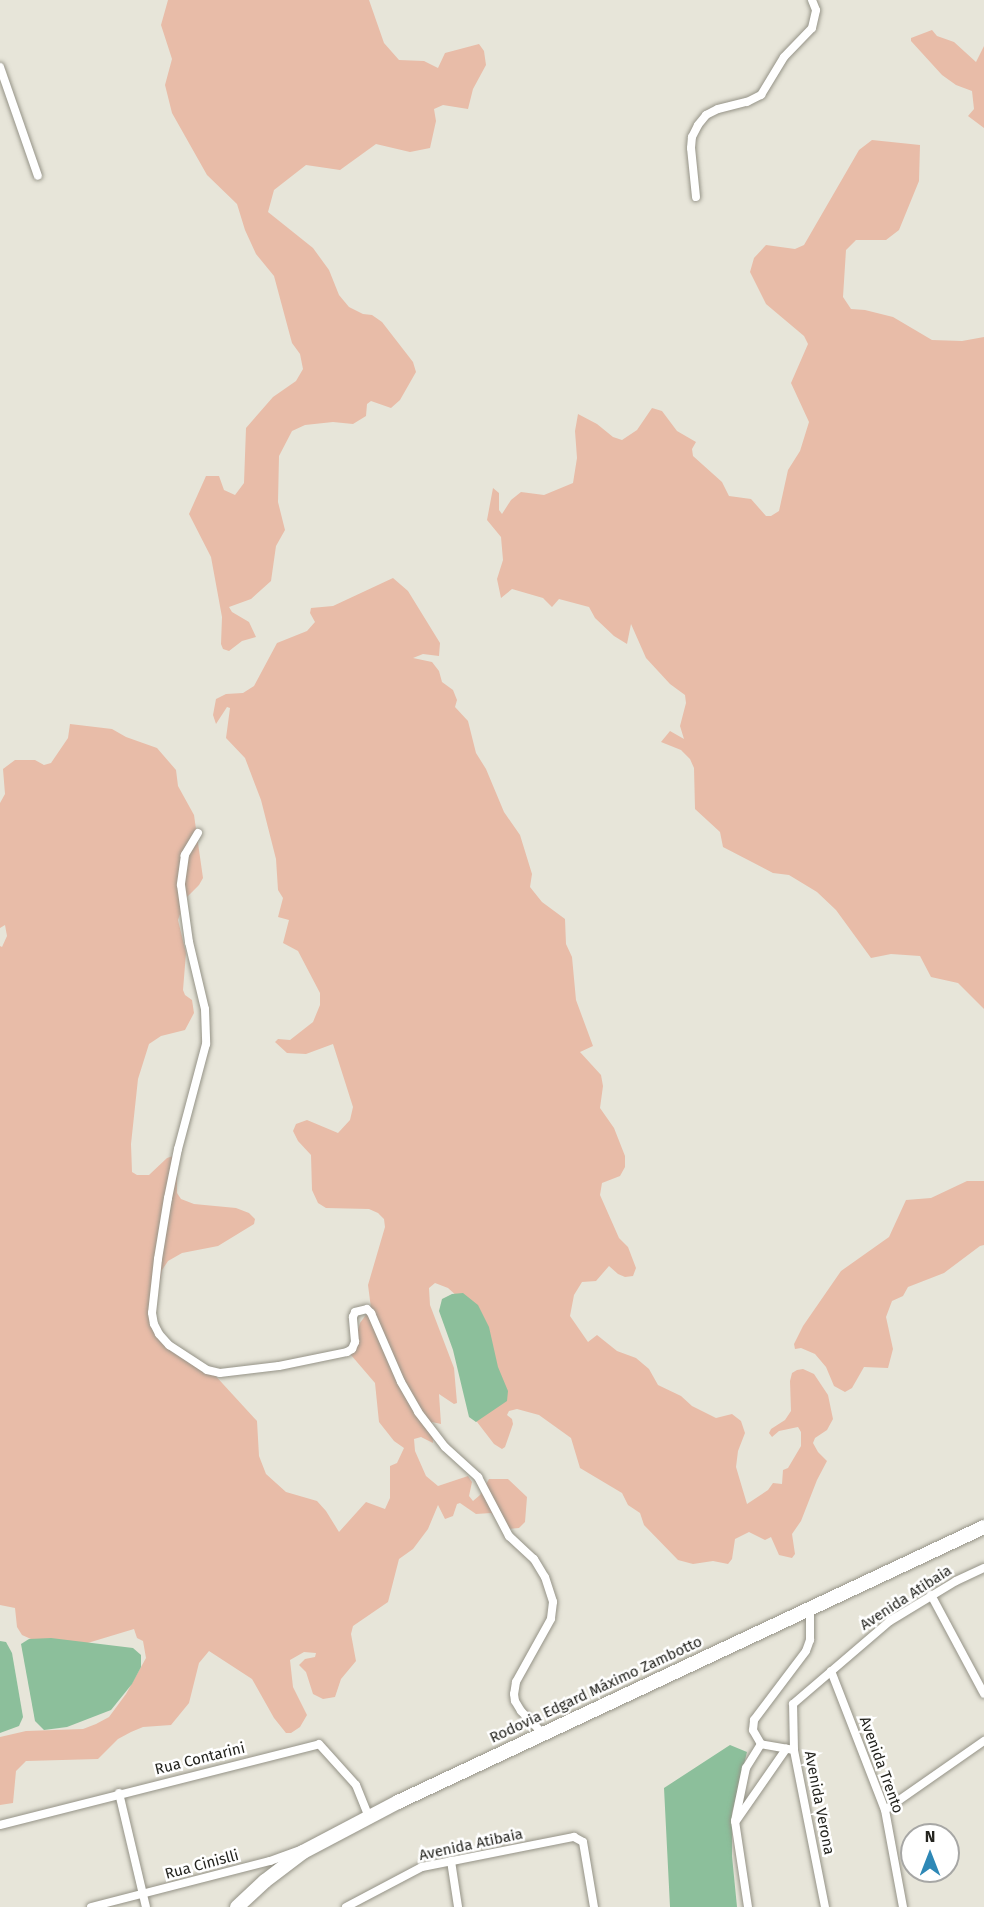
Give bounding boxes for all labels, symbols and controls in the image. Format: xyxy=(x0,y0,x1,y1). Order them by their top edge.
street label: Avenida Atibaia xyxy=(857,1562,955,1634)
street label: Rodovia Edgard Máximo Zambotto xyxy=(487,1633,705,1747)
street label: Avenida Trento xyxy=(855,1714,907,1816)
street label: Rua Contarini xyxy=(153,1739,247,1779)
street label: Avenida Verona xyxy=(800,1750,838,1856)
north arrow xyxy=(900,1823,960,1883)
street label: Avenida Atibaia xyxy=(417,1825,525,1865)
text: N xyxy=(925,1827,935,1846)
street label: Rua Cinislli xyxy=(163,1847,241,1883)

